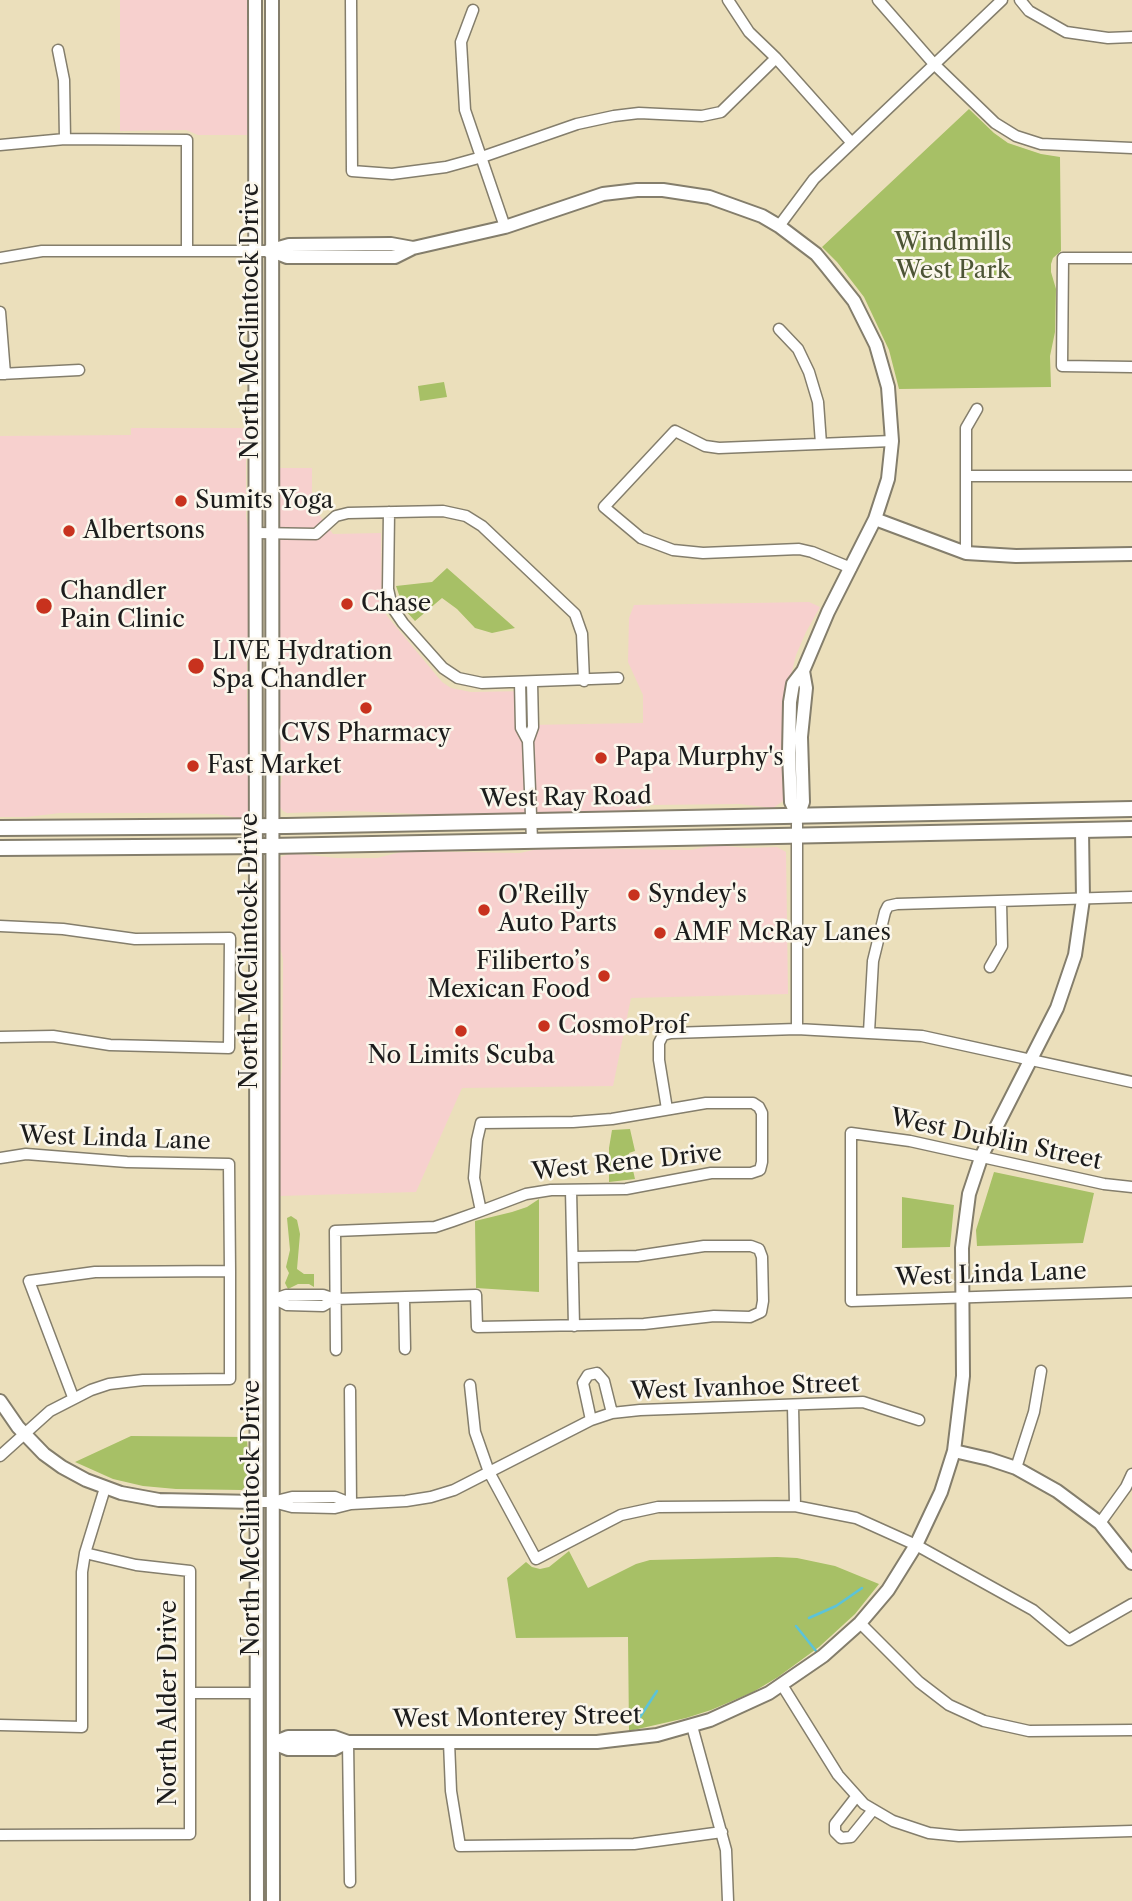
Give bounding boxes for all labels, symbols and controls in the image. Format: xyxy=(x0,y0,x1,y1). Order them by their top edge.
street label: North McClintock Drive xyxy=(237,183,265,459)
park label: Windmills West Park xyxy=(894,229,1012,285)
place label: Sumits Yoga xyxy=(195,487,333,515)
marker: Sumits Yoga xyxy=(173,493,189,509)
place label: Albertsons xyxy=(83,517,205,545)
marker: Albertsons xyxy=(61,523,77,539)
place label: Chandler Pain Clinic xyxy=(60,578,185,634)
place label: Chase xyxy=(361,590,431,618)
marker: Chandler Pain Clinic xyxy=(34,596,54,616)
marker: Chase xyxy=(339,596,355,612)
place label: LIVE Hydration Spa Chandler xyxy=(212,638,393,694)
marker: LIVE Hydration Spa Chandler xyxy=(186,656,206,676)
marker: CVS Pharmacy xyxy=(358,700,374,716)
place label: CVS Pharmacy xyxy=(281,720,451,748)
place label: Papa Murphy's xyxy=(615,744,784,772)
marker: Papa Murphy's xyxy=(593,750,609,766)
place label: Fast Market xyxy=(207,752,341,780)
marker: Fast Market xyxy=(185,758,201,774)
street label: West Ray Road xyxy=(480,782,652,814)
street label: North McClintock Drive xyxy=(236,813,264,1089)
place label: Syndey's xyxy=(648,881,747,909)
place label: O'Reilly Auto Parts xyxy=(498,882,617,938)
marker: Syndey's xyxy=(626,887,642,903)
marker: O'Reilly Auto Parts xyxy=(476,902,492,918)
place label: AMF McRay Lanes xyxy=(674,919,891,947)
marker: AMF McRay Lanes xyxy=(652,925,668,941)
place label: Filiberto’s Mexican Food xyxy=(427,948,590,1004)
marker: Filiberto’s Mexican Food xyxy=(596,968,612,984)
place label: CosmoProf xyxy=(558,1012,687,1040)
marker: CosmoProf xyxy=(536,1018,552,1034)
marker: No Limits Scuba xyxy=(453,1023,469,1039)
place label: No Limits Scuba xyxy=(367,1042,555,1070)
street label: West Dublin Street xyxy=(888,1104,1104,1176)
street label: West Linda Lane xyxy=(19,1121,211,1157)
street label: West Rene Drive xyxy=(531,1139,723,1187)
street label: West Linda Lane xyxy=(895,1257,1087,1293)
street label: West Ivanhoe Street xyxy=(630,1370,860,1406)
street label: North McClintock Drive xyxy=(238,1380,266,1656)
street label: North Alder Drive xyxy=(155,1600,183,1806)
street label: West Monterey Street xyxy=(392,1701,642,1735)

